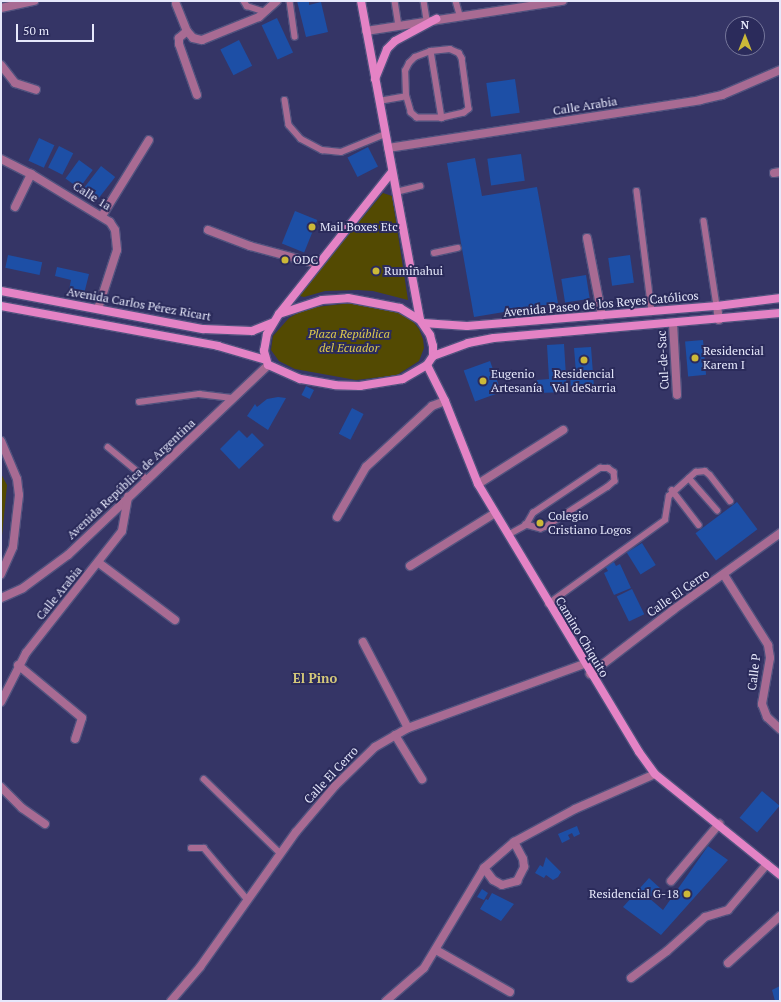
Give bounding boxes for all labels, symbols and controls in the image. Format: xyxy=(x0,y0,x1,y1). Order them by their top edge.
scale bar xyxy=(18,16,96,42)
north arrow xyxy=(725,16,765,56)
text: N xyxy=(741,18,749,32)
text: 50 m xyxy=(23,23,49,38)
street label: Calle Arabia xyxy=(552,94,618,118)
street label: Calle 1a xyxy=(70,179,114,213)
place label: Mail Boxes Etc xyxy=(320,220,398,234)
marker: Mail Boxes Etc xyxy=(307,222,317,232)
place label: ODC xyxy=(293,253,318,267)
marker: ODC xyxy=(280,255,290,265)
place label: Rumiñahui xyxy=(384,264,443,278)
marker: Rumiñahui xyxy=(371,266,381,276)
street label: Avenida Carlos Pérez Ricart xyxy=(66,284,212,324)
street label: Avenida Paseo de los Reyes Católicos xyxy=(503,288,699,320)
park label: Plaza República del Ecuador xyxy=(308,327,390,355)
street label: Cul-de-Sac xyxy=(654,330,672,390)
place label: Residencial Karem I xyxy=(703,344,764,372)
marker: Residencial Karem I xyxy=(690,353,700,363)
marker: Residencial Val deSarria xyxy=(579,355,589,365)
place label: Eugenio Artesanía xyxy=(491,367,542,395)
place label: Residencial Val deSarria xyxy=(552,367,616,395)
marker: Eugenio Artesanía xyxy=(478,376,488,386)
street label: Avenida República de Argentina xyxy=(64,416,198,542)
place label: Colegio Cristiano Logos xyxy=(548,509,631,537)
marker: Colegio Cristiano Logos xyxy=(535,518,545,528)
street label: Calle Arabia xyxy=(33,563,85,623)
street label: Calle El Cerro xyxy=(644,566,712,620)
street label: Camino Chiquito xyxy=(552,594,612,680)
street label: Calle P xyxy=(745,653,763,691)
district label: El Pino xyxy=(293,670,337,686)
street label: Calle El Cerro xyxy=(301,743,361,807)
place label: Residencial G-18 xyxy=(589,887,679,901)
marker: Residencial G-18 xyxy=(682,889,692,899)

